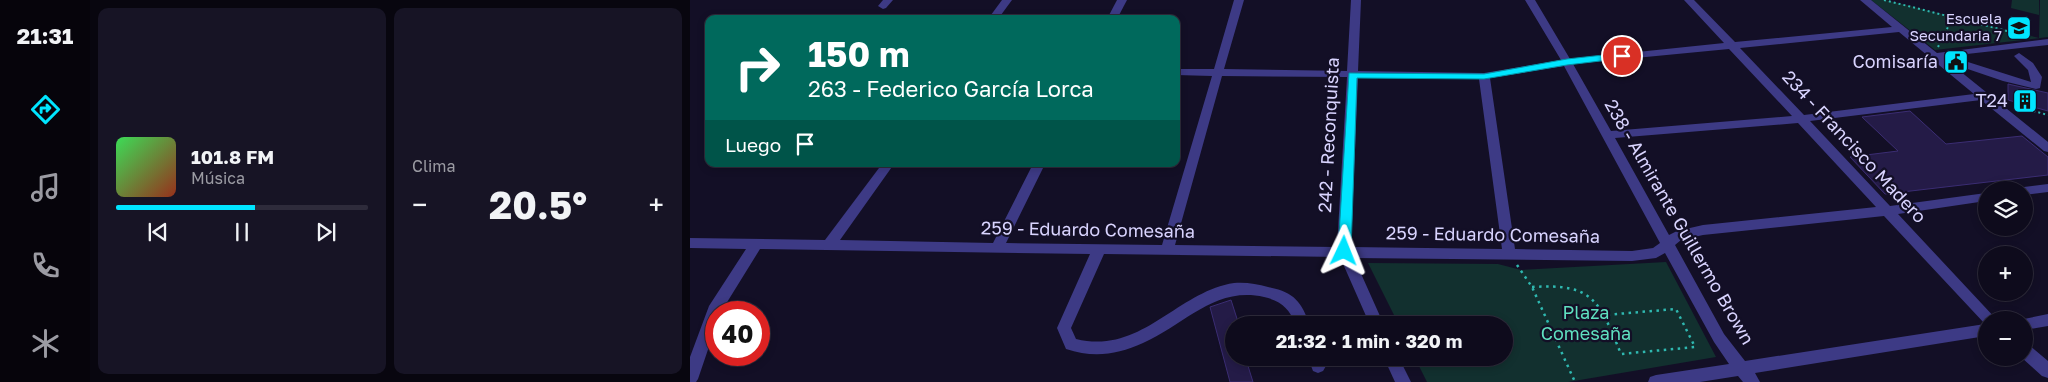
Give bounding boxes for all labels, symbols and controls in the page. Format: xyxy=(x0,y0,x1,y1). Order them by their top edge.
place label: Escuela Secundaria 7 xyxy=(1909,9,2002,44)
school or university icon: Escuela Secundaria 7 xyxy=(2006,15,2032,41)
text: 21:31 xyxy=(17,22,73,49)
text: 150 m xyxy=(808,33,910,75)
icon: right xyxy=(725,35,790,100)
pin xyxy=(1601,35,1643,77)
icon: arrive xyxy=(1608,42,1636,70)
public building icon: Comisaría xyxy=(1943,49,1969,75)
place label: Comisaría xyxy=(1852,50,1938,72)
street label: 242 - Reconquista xyxy=(1313,57,1343,213)
street label: 234 - Francisco Madero xyxy=(1778,65,1931,227)
text: 263 - Federico García Lorca xyxy=(808,75,1094,102)
building icon: T24 xyxy=(2012,88,2038,114)
place label: T24 xyxy=(1975,89,2008,111)
icon: directions xyxy=(28,92,63,127)
street label: 238 - Almirante Guillermo Brown xyxy=(1600,95,1759,348)
icon: arrive xyxy=(791,130,819,158)
text: Luego xyxy=(725,133,781,156)
text: 101.8 FM xyxy=(191,145,274,168)
text: Clima xyxy=(412,156,456,176)
text: Música xyxy=(191,168,245,188)
icon: music xyxy=(28,170,63,205)
map controls xyxy=(1978,181,2033,366)
button: layers xyxy=(1978,181,2033,236)
text: 20.5° xyxy=(489,182,587,227)
text: − xyxy=(412,188,427,221)
text: + xyxy=(649,188,664,221)
street label: 259 - Eduardo Comesaña xyxy=(981,216,1195,242)
icon: previous xyxy=(144,218,172,246)
icon: pause xyxy=(228,218,256,246)
icon: next xyxy=(312,218,340,246)
street label: 259 - Eduardo Comesaña xyxy=(1386,221,1600,247)
position arrow xyxy=(1317,224,1369,276)
button: + xyxy=(1978,246,2033,301)
icon: phone xyxy=(28,248,63,283)
speed limit sign: 40 xyxy=(705,301,770,366)
park label: Plaza Comesaña xyxy=(1541,301,1631,344)
button: − xyxy=(1978,311,2033,366)
icon: climate xyxy=(28,326,63,361)
text: 21:32 · 1 min · 320 m xyxy=(1276,329,1462,352)

